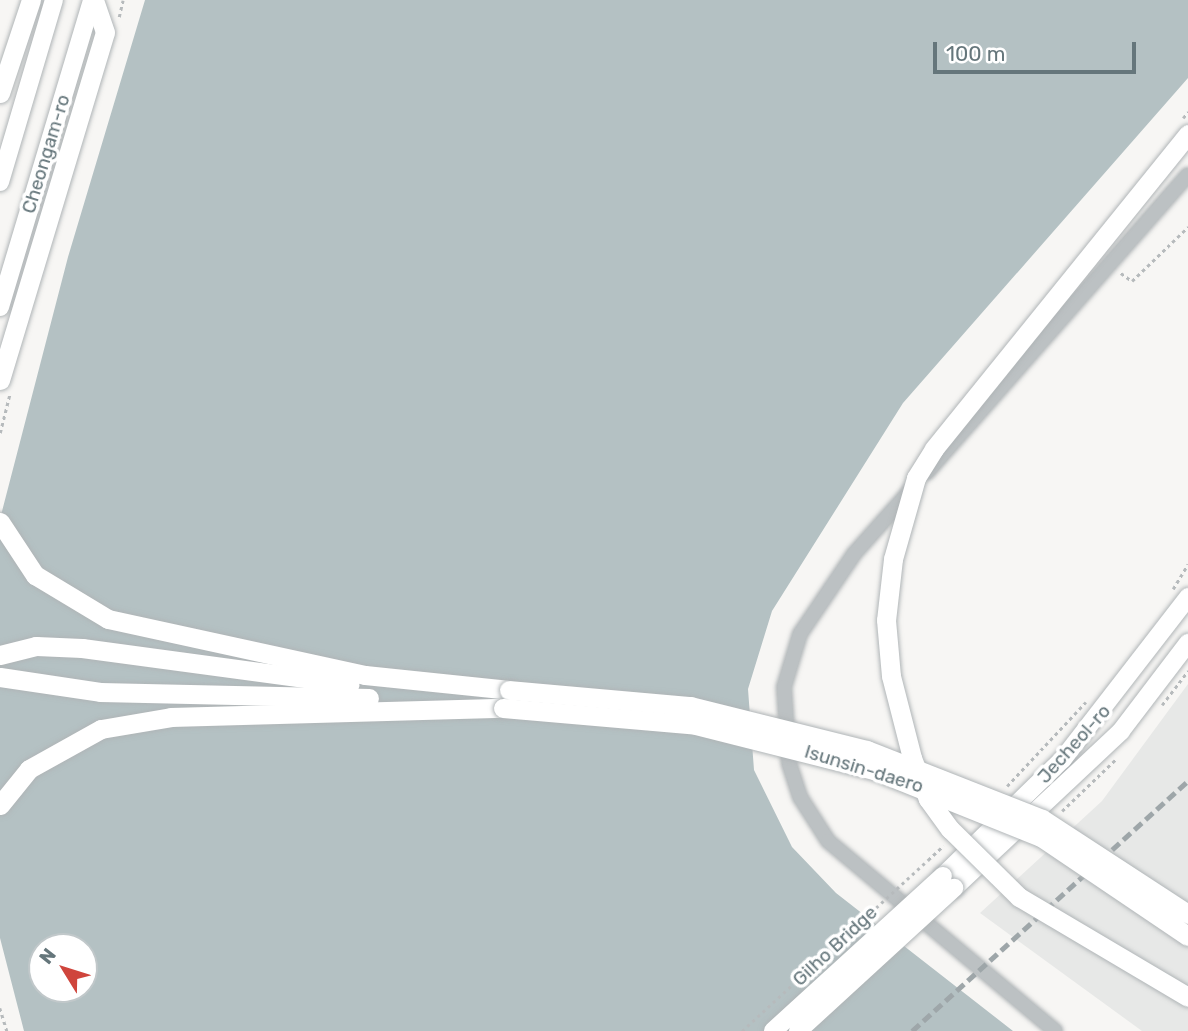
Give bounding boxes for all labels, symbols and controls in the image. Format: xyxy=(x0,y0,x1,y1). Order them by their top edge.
scale bar xyxy=(936,28,1139,72)
text: 100 m xyxy=(946,41,1005,66)
street label: Cheongam-ro xyxy=(17,92,75,216)
street label: Jecheol-ro xyxy=(1033,700,1115,788)
street label: Isunsin-daero xyxy=(802,740,926,798)
street label: Gilho Bridge xyxy=(788,901,882,991)
north arrow xyxy=(28,933,98,1003)
text: N xyxy=(34,944,61,968)

